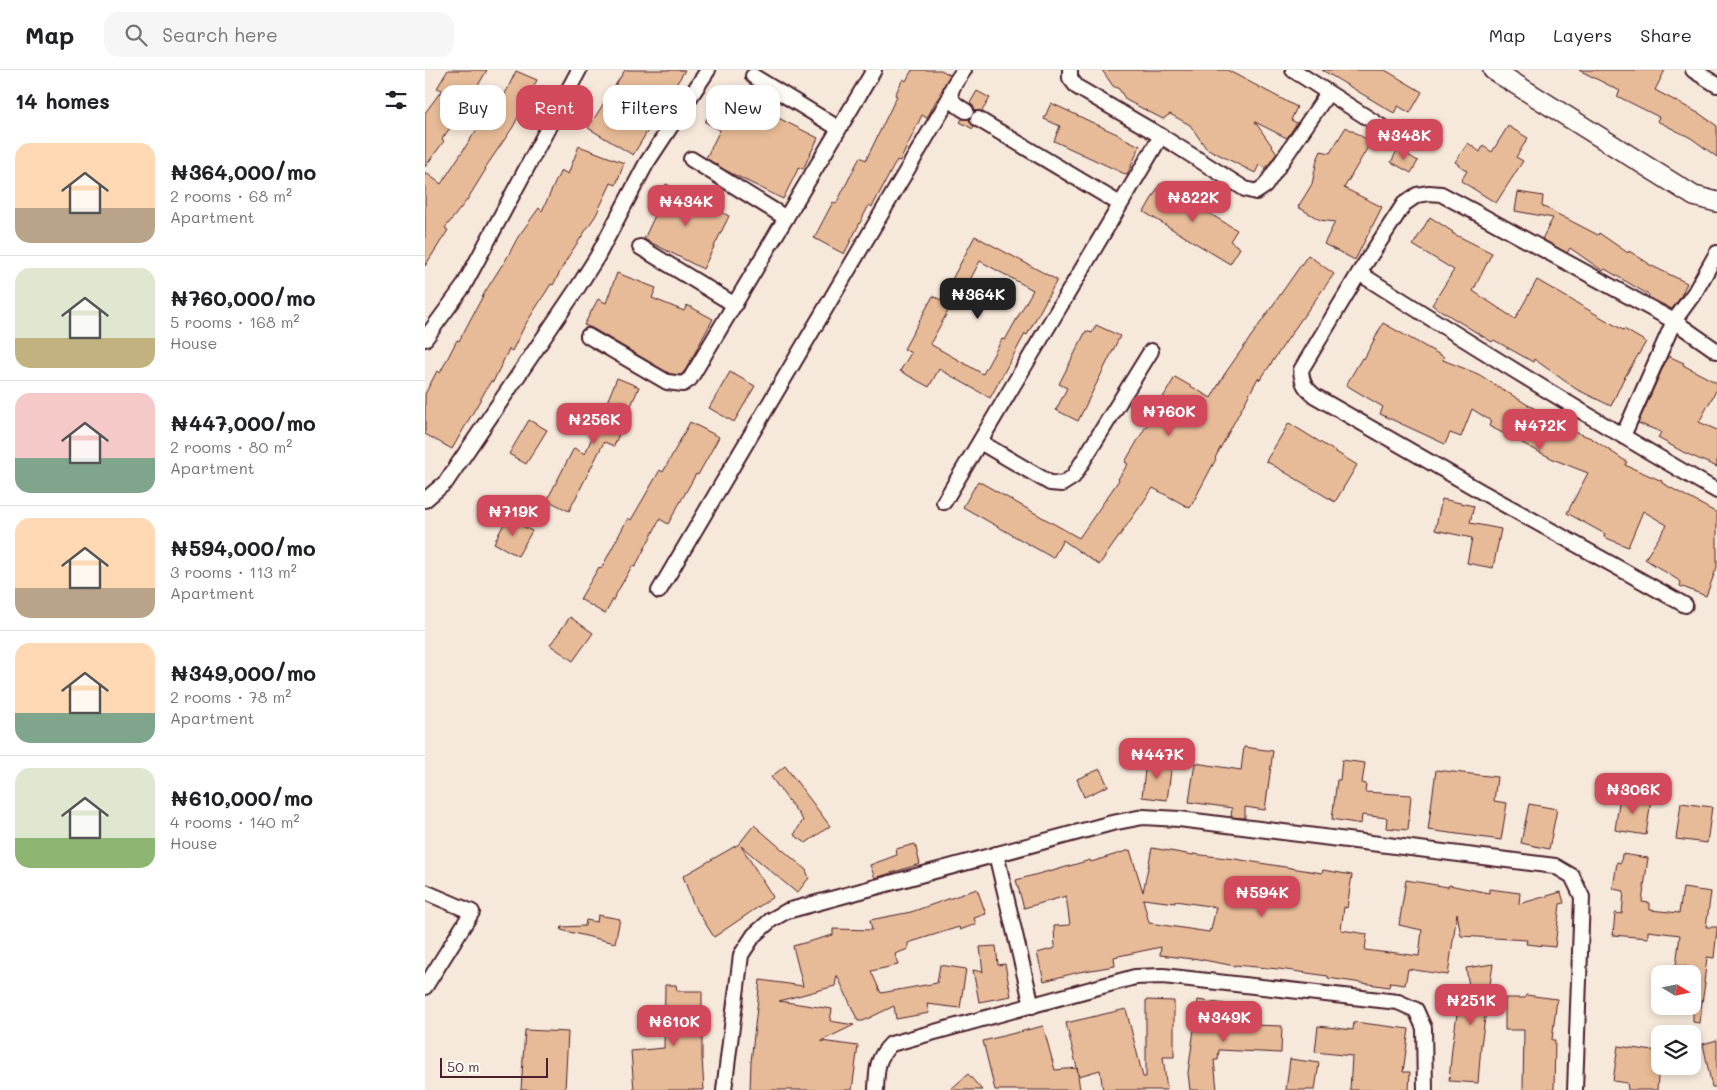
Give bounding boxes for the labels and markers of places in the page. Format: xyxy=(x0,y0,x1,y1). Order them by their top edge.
pin: ₦348K xyxy=(1369,118,1439,161)
pin: ₦822K xyxy=(1158,180,1228,223)
pin: ₦434K xyxy=(651,184,721,227)
pin: ₦364K xyxy=(943,278,1013,320)
pin: ₦760K xyxy=(1134,394,1204,437)
pin: ₦256K xyxy=(559,402,629,445)
pin: ₦472K xyxy=(1505,408,1575,451)
pin: ₦719K xyxy=(478,494,548,537)
pin: ₦447K xyxy=(1122,738,1192,780)
pin: ₦306K xyxy=(1598,772,1668,815)
pin: ₦594K xyxy=(1227,876,1297,918)
pin: ₦251K xyxy=(1436,984,1506,1026)
pin: ₦349K xyxy=(1189,1000,1259,1043)
pin: ₦610K xyxy=(639,1004,709,1047)

